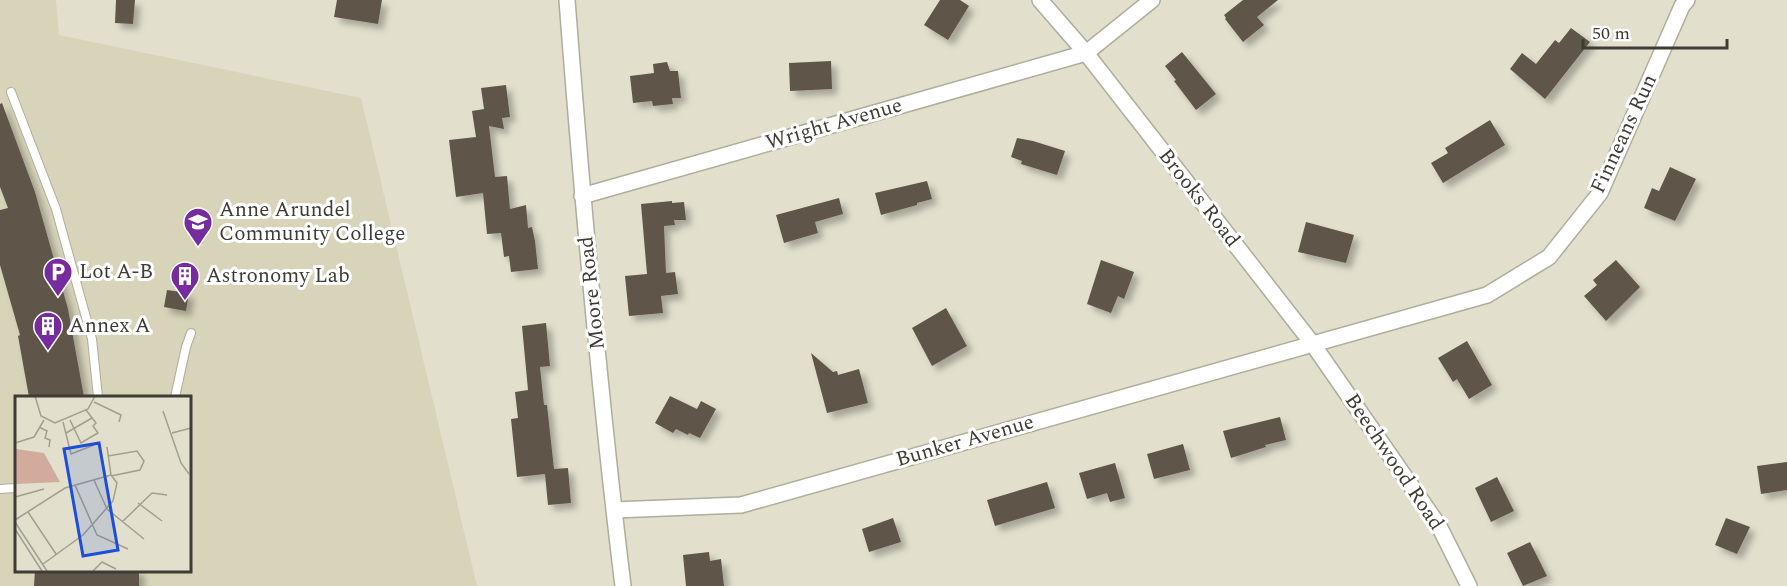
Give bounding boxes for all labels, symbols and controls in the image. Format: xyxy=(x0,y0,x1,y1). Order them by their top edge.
scale bar xyxy=(1583,12,1727,50)
text: 50 m xyxy=(1592,20,1630,47)
street label: Finneans Run xyxy=(1582,69,1666,199)
street label: Wright Avenue xyxy=(762,89,906,159)
street label: Brooks Road xyxy=(1150,142,1248,254)
place label: Anne Arundel Community College xyxy=(219,194,405,250)
school or university icon: Anne Arundel Community College xyxy=(182,206,214,248)
street label: Moore Road xyxy=(570,235,614,351)
parking icon: Lot A-B xyxy=(42,256,74,298)
place label: Lot A-B xyxy=(79,256,153,288)
building icon: Astronomy Lab xyxy=(169,260,201,302)
place label: Astronomy Lab xyxy=(206,260,350,292)
building icon: Annex A xyxy=(32,310,64,352)
place label: Annex A xyxy=(69,310,151,342)
street label: Beechwood Road xyxy=(1336,387,1452,537)
inset map xyxy=(15,396,190,571)
street label: Bunker Avenue xyxy=(892,406,1038,476)

